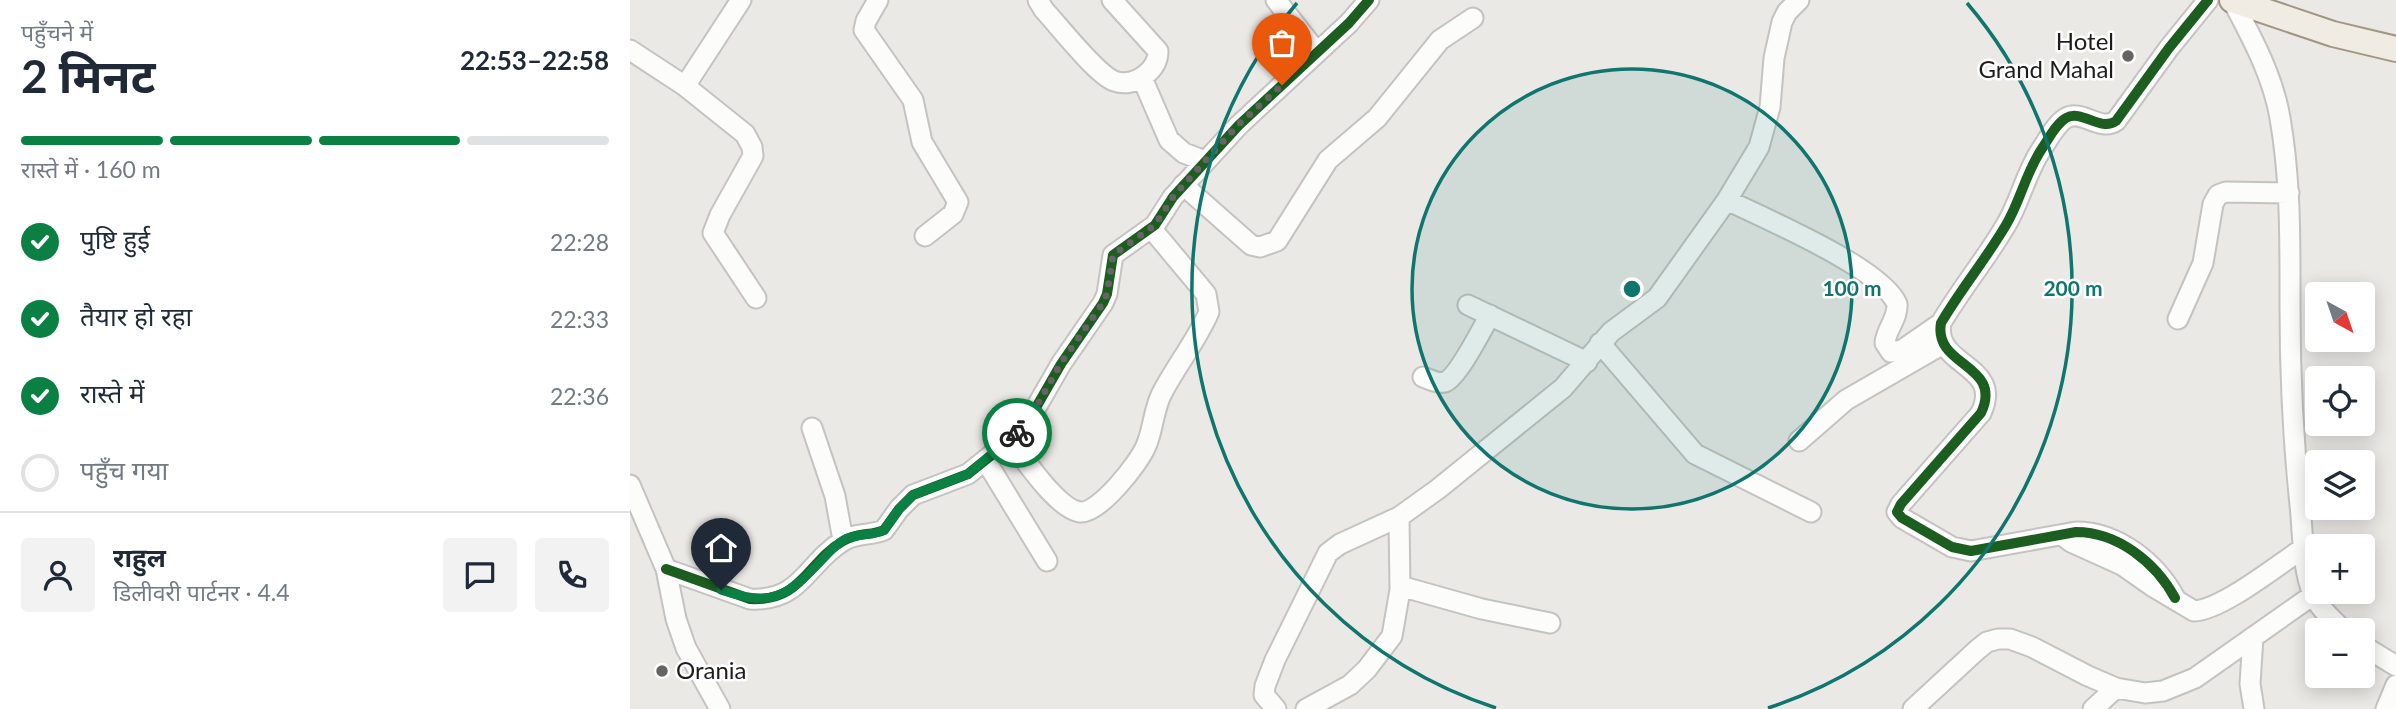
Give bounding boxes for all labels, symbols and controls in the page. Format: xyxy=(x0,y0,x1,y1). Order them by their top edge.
pin xyxy=(1252,13,1312,85)
text: पहुँचने में xyxy=(21,18,93,46)
icon: bag xyxy=(1263,24,1301,62)
place label: Hotel Grand Mahal xyxy=(1978,26,2114,83)
text: 22:53–22:58 xyxy=(460,44,609,76)
text: 2 मिनट xyxy=(21,48,155,103)
marker: Hotel Grand Mahal xyxy=(2120,48,2136,64)
text: रास्ते में · 160 m xyxy=(21,155,161,183)
icon: check xyxy=(21,223,59,261)
text: पुष्टि हुई xyxy=(80,223,150,255)
text: 22:28 xyxy=(550,228,609,256)
text: 100 m xyxy=(1822,275,1882,300)
text: 200 m xyxy=(2043,275,2103,300)
centre of rings xyxy=(1620,277,1644,301)
north arrow xyxy=(2305,282,2375,352)
map controls xyxy=(2305,282,2375,688)
icon: check xyxy=(21,300,59,338)
text: तैयार हो रहा xyxy=(80,300,192,332)
text: 22:33 xyxy=(550,305,609,333)
button: locate xyxy=(2305,366,2375,436)
icon: check xyxy=(21,377,59,415)
text: रास्ते में xyxy=(80,377,145,409)
text: 22:36 xyxy=(550,382,609,410)
courier xyxy=(982,398,1052,468)
icon: bike xyxy=(998,414,1036,452)
button: layers xyxy=(2305,450,2375,520)
text: पहुँच गया xyxy=(80,454,168,486)
pin xyxy=(691,518,751,590)
icon: home xyxy=(702,529,740,567)
button: + xyxy=(2305,534,2375,604)
button: person xyxy=(21,538,95,612)
button: chat xyxy=(443,538,517,612)
button: phone xyxy=(535,538,609,612)
text: राहुल xyxy=(113,541,166,573)
text: डिलीवरी पार्टनर · 4.4 xyxy=(113,578,290,606)
button: − xyxy=(2305,618,2375,688)
place label: Orania xyxy=(676,655,747,684)
marker: Orania xyxy=(654,663,670,679)

